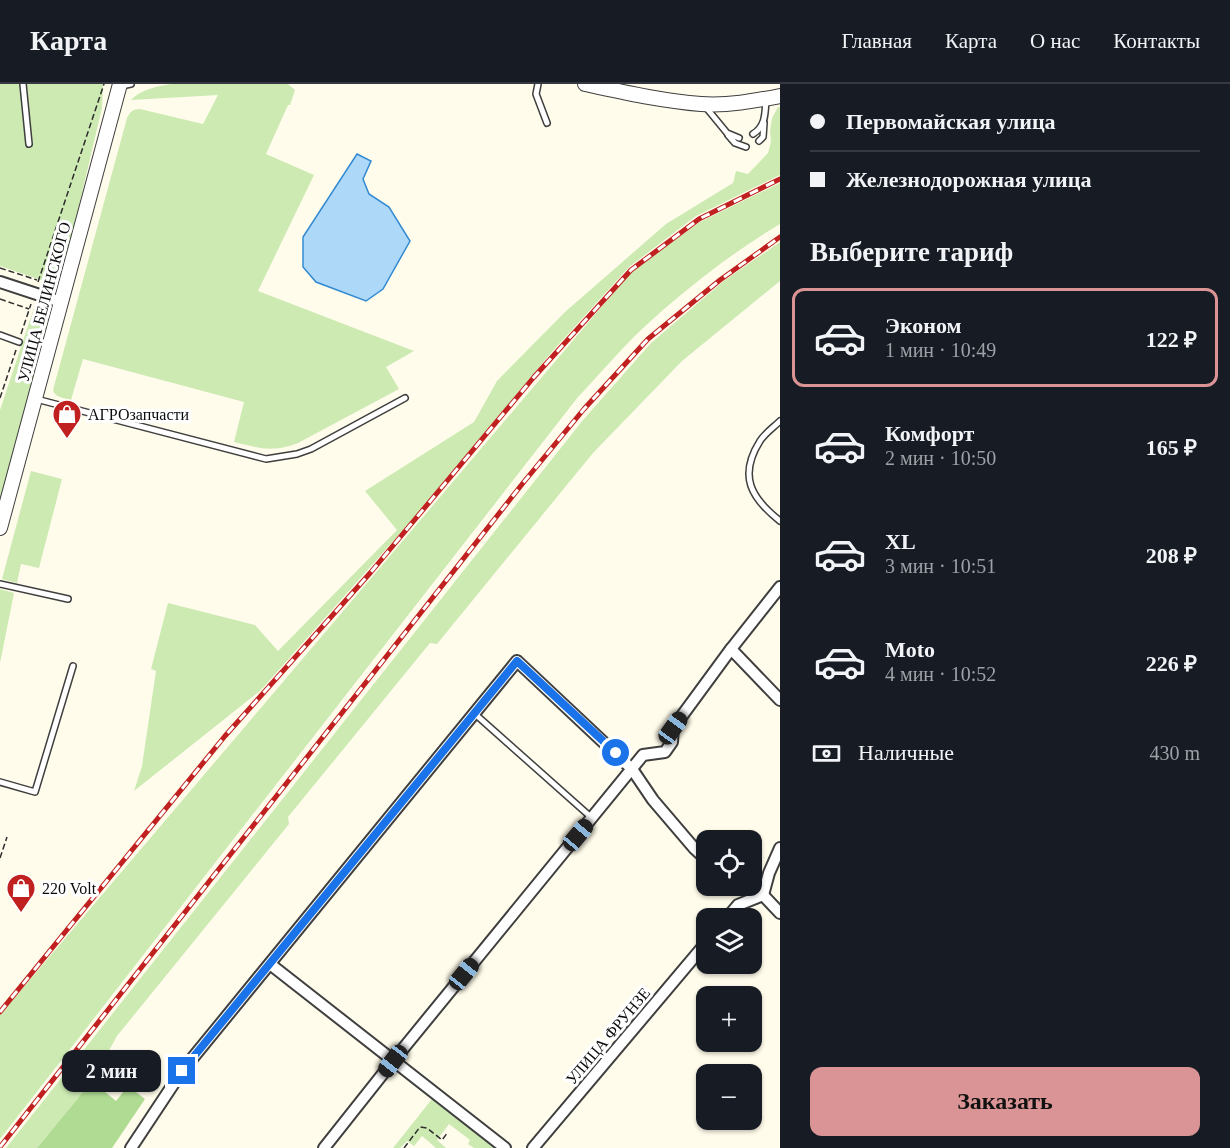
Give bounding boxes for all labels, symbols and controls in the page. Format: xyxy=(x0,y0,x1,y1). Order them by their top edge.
text: Карта xyxy=(30,25,107,56)
text: Главная xyxy=(842,29,912,53)
text: Карта xyxy=(945,29,997,53)
text: О нас xyxy=(1030,29,1080,53)
text: Контакты xyxy=(1113,29,1200,53)
text: Первомайская улица xyxy=(846,109,1056,134)
text: Железнодорожная улица xyxy=(846,167,1091,192)
street label: УЛИЦА БЕЛИНСКОГО xyxy=(14,220,74,384)
text: Выберите тариф xyxy=(810,237,1013,267)
icon: car xyxy=(813,311,867,365)
text: Эконом xyxy=(885,313,962,338)
text: 122 ₽ xyxy=(1146,327,1197,352)
text: 1 мин · 10:49 xyxy=(885,339,996,361)
shop icon: АГРОзапчасти xyxy=(51,398,83,440)
place label: АГРОзапчасти xyxy=(88,406,189,423)
icon: car xyxy=(813,419,867,473)
text: Комфорт xyxy=(885,421,974,446)
text: 165 ₽ xyxy=(1146,435,1197,460)
text: 2 мин · 10:50 xyxy=(885,447,996,469)
icon: car xyxy=(813,527,867,581)
text: XL xyxy=(885,529,916,554)
text: 208 ₽ xyxy=(1146,543,1197,568)
text: 3 мин · 10:51 xyxy=(885,555,996,577)
icon: car xyxy=(813,635,867,689)
text: Moto xyxy=(885,637,935,662)
text: 226 ₽ xyxy=(1146,651,1197,676)
text: 4 мин · 10:52 xyxy=(885,663,996,685)
car xyxy=(655,708,691,748)
icon: cash xyxy=(810,737,843,770)
route start xyxy=(602,739,629,766)
text: Наличные xyxy=(858,740,954,765)
text: 430 m xyxy=(1149,742,1200,764)
car xyxy=(560,815,596,855)
map controls xyxy=(696,830,762,1130)
button: locate xyxy=(696,830,762,896)
shop icon: 220 Volt xyxy=(5,872,37,914)
place label: 220 Volt xyxy=(42,880,97,897)
button: layers xyxy=(696,908,762,974)
car xyxy=(446,954,482,994)
street label: УЛИЦА ФРУНЗЕ xyxy=(563,984,654,1088)
button: + xyxy=(696,986,762,1052)
car xyxy=(375,1041,411,1081)
callout: 2 мин xyxy=(62,1050,161,1092)
route end xyxy=(168,1057,195,1084)
text: 2 мин xyxy=(86,1060,137,1082)
button: − xyxy=(696,1064,762,1130)
button: Заказать xyxy=(810,1067,1200,1136)

